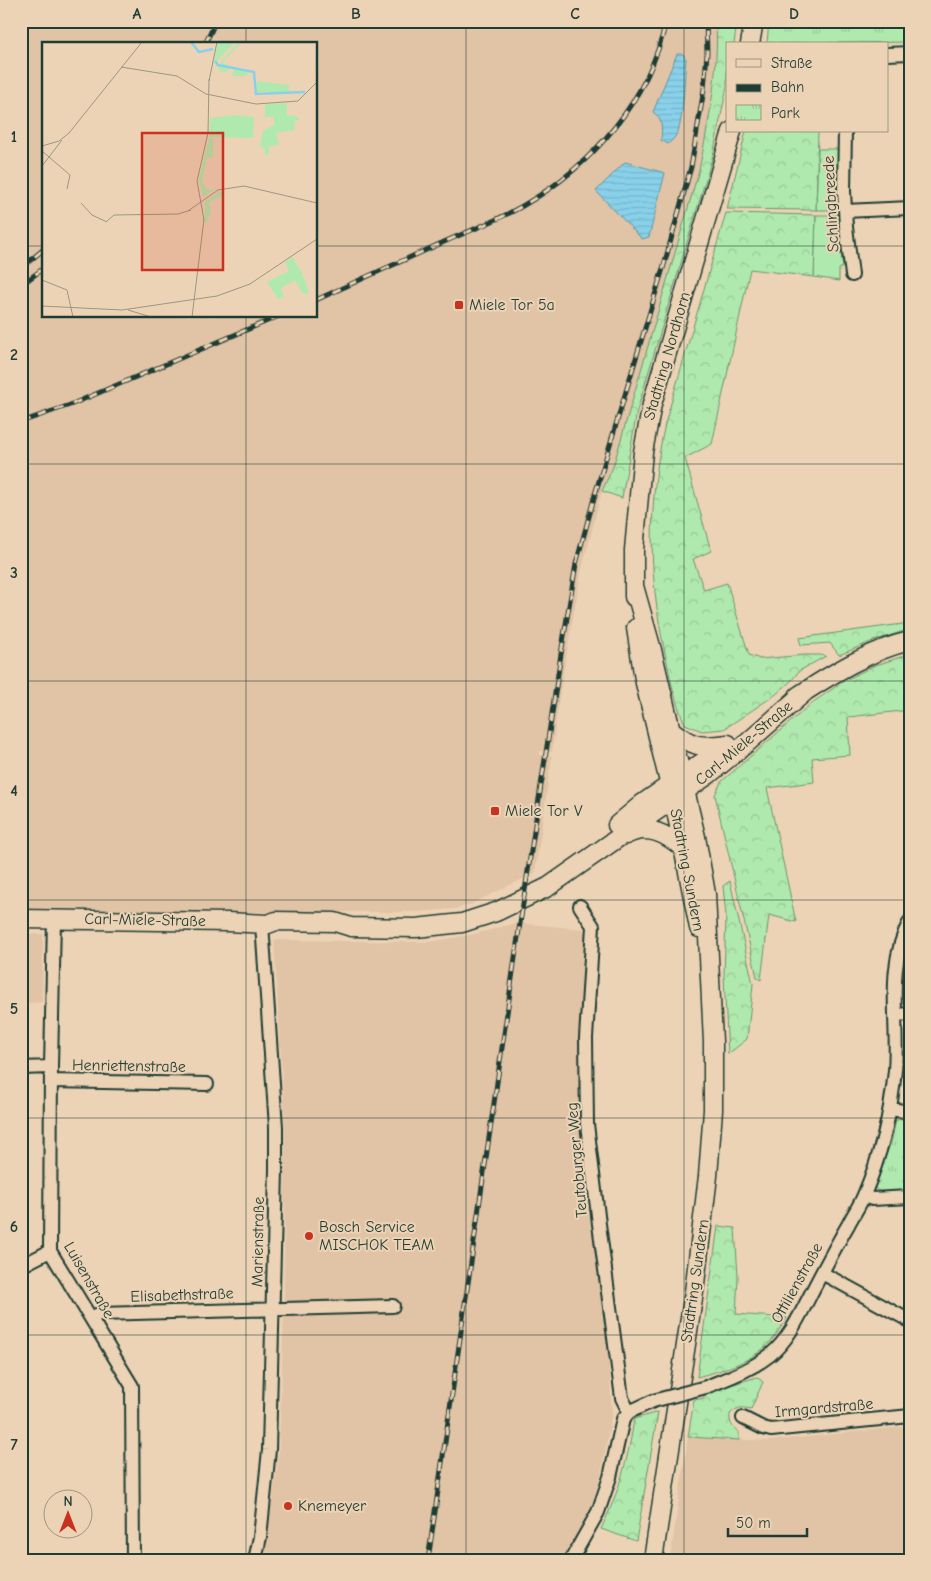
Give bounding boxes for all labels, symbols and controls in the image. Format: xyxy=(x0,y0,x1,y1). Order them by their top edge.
text: A xyxy=(133,5,142,23)
text: B xyxy=(351,5,361,23)
text: C xyxy=(570,5,580,23)
text: D xyxy=(789,5,799,23)
inset map xyxy=(42,42,318,318)
legend xyxy=(726,42,888,132)
text: Straße xyxy=(771,54,813,72)
text: Bahn xyxy=(771,78,804,96)
text: Park xyxy=(771,104,800,122)
text: 1 xyxy=(11,128,17,146)
street label: Schlingbreede xyxy=(819,155,843,253)
street label: Stadtring Nordhorn xyxy=(640,290,694,422)
place label: Miele Tor 5a xyxy=(469,296,555,314)
marker: Miele Tor 5a xyxy=(453,299,465,311)
text: 2 xyxy=(10,346,18,364)
text: 3 xyxy=(10,564,18,582)
street label: Carl-Miele-Straße xyxy=(692,697,796,789)
text: 4 xyxy=(10,782,18,800)
place label: Miele Tor V xyxy=(505,802,583,820)
marker: Miele Tor V xyxy=(489,805,501,817)
street label: Stadtring Sundern xyxy=(666,807,708,933)
street label: Carl-Miele-Straße xyxy=(84,910,206,930)
text: 5 xyxy=(10,1000,18,1018)
street label: Henriettenstraße xyxy=(72,1056,186,1076)
street label: Teutoburger Weg xyxy=(563,1101,591,1219)
street label: Marienstraße xyxy=(248,1197,268,1287)
text: 6 xyxy=(10,1218,18,1236)
place label: Bosch Service MISCHOK TEAM xyxy=(319,1218,434,1254)
street label: Stadtring Sundern xyxy=(677,1218,713,1344)
marker: Bosch Service MISCHOK TEAM xyxy=(303,1230,315,1242)
street label: Luisenstraße xyxy=(60,1239,118,1321)
street label: Ottilienstraße xyxy=(768,1240,826,1326)
street label: Elisabethstraße xyxy=(130,1284,234,1306)
street label: Irmgardstraße xyxy=(774,1395,874,1421)
text: 7 xyxy=(10,1436,18,1454)
north arrow xyxy=(42,1488,92,1538)
text: N xyxy=(63,1493,73,1510)
place label: Knemeyer xyxy=(298,1497,367,1515)
marker: Knemeyer xyxy=(282,1500,294,1512)
scale bar xyxy=(728,1506,807,1538)
text: 50 m xyxy=(736,1514,771,1532)

